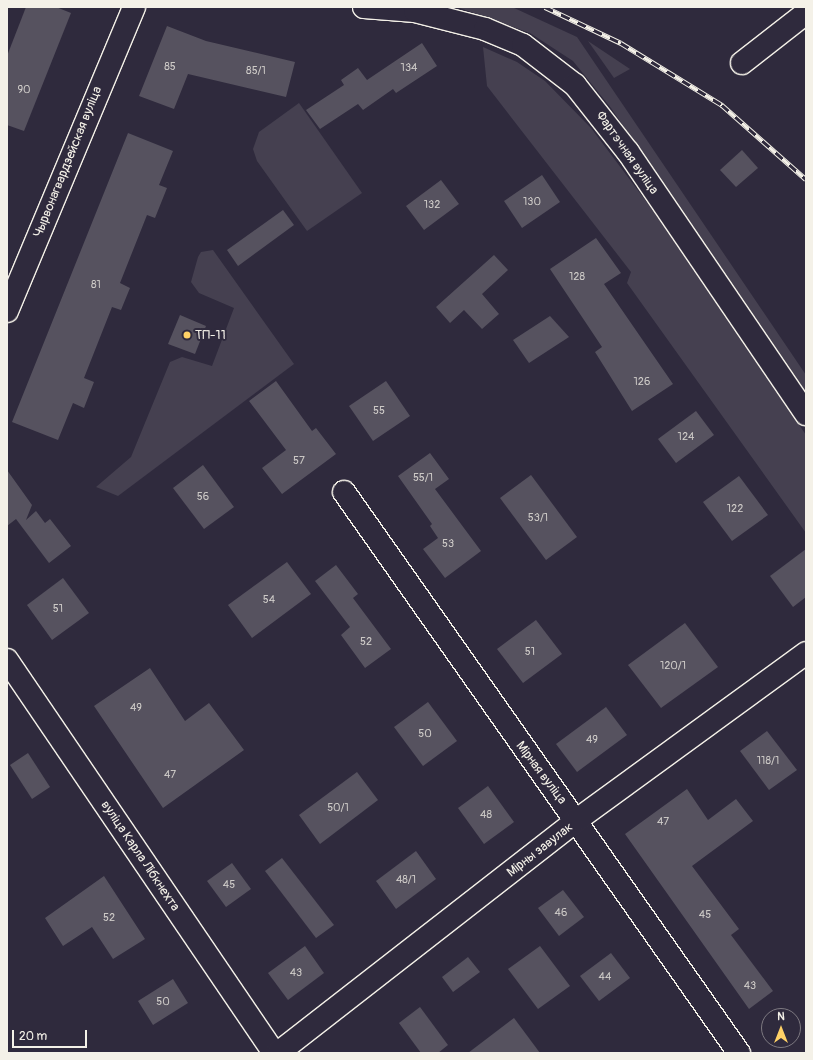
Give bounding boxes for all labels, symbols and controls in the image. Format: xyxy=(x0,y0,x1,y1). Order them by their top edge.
house number: 85 xyxy=(164,60,176,74)
house number: 134 xyxy=(401,61,417,75)
house number: 85/1 xyxy=(246,64,266,78)
house number: 90 xyxy=(17,83,31,97)
street label: Чырвонагвардзейская вуліца xyxy=(31,84,105,240)
street label: Фартэчная вуліца xyxy=(593,109,661,197)
house number: 130 xyxy=(523,195,541,209)
house number: 132 xyxy=(424,198,440,212)
house number: 128 xyxy=(569,270,585,284)
house number: 81 xyxy=(91,278,101,292)
place label: ТП-11 xyxy=(195,327,226,343)
marker: ТП-11 xyxy=(182,330,192,340)
house number: 126 xyxy=(634,375,650,389)
house number: 55 xyxy=(373,404,385,418)
house number: 124 xyxy=(678,430,694,444)
house number: 57 xyxy=(293,454,305,468)
house number: 55/1 xyxy=(413,471,433,485)
house number: 56 xyxy=(197,490,209,504)
house number: 122 xyxy=(727,502,743,516)
house number: 53/1 xyxy=(528,511,548,525)
house number: 53 xyxy=(442,537,454,551)
house number: 54 xyxy=(263,593,275,607)
house number: 51 xyxy=(53,602,63,616)
house number: 52 xyxy=(360,635,372,649)
house number: 51 xyxy=(525,645,535,659)
house number: 120/1 xyxy=(660,659,686,673)
house number: 49 xyxy=(130,701,142,715)
house number: 50 xyxy=(418,727,432,741)
house number: 49 xyxy=(586,733,598,747)
street label: Мірная вуліца xyxy=(512,739,570,807)
house number: 118/1 xyxy=(757,754,779,768)
house number: 47 xyxy=(164,768,176,782)
street label: вуліца Карла Лібкнехта xyxy=(97,798,183,914)
house number: 50/1 xyxy=(327,801,349,815)
house number: 48 xyxy=(480,808,492,822)
house number: 47 xyxy=(657,815,669,829)
street label: Мірны завулак xyxy=(504,819,576,881)
house number: 48/1 xyxy=(396,873,416,887)
house number: 45 xyxy=(223,878,235,892)
house number: 46 xyxy=(555,906,567,920)
house number: 45 xyxy=(699,908,711,922)
house number: 52 xyxy=(103,911,115,925)
house number: 43 xyxy=(290,966,302,980)
house number: 44 xyxy=(599,970,611,984)
house number: 43 xyxy=(744,979,756,993)
house number: 50 xyxy=(156,995,170,1009)
north arrow xyxy=(761,1008,801,1048)
text: N xyxy=(777,1010,785,1023)
scale bar xyxy=(14,1022,89,1048)
text: 20 m xyxy=(19,1029,47,1044)

